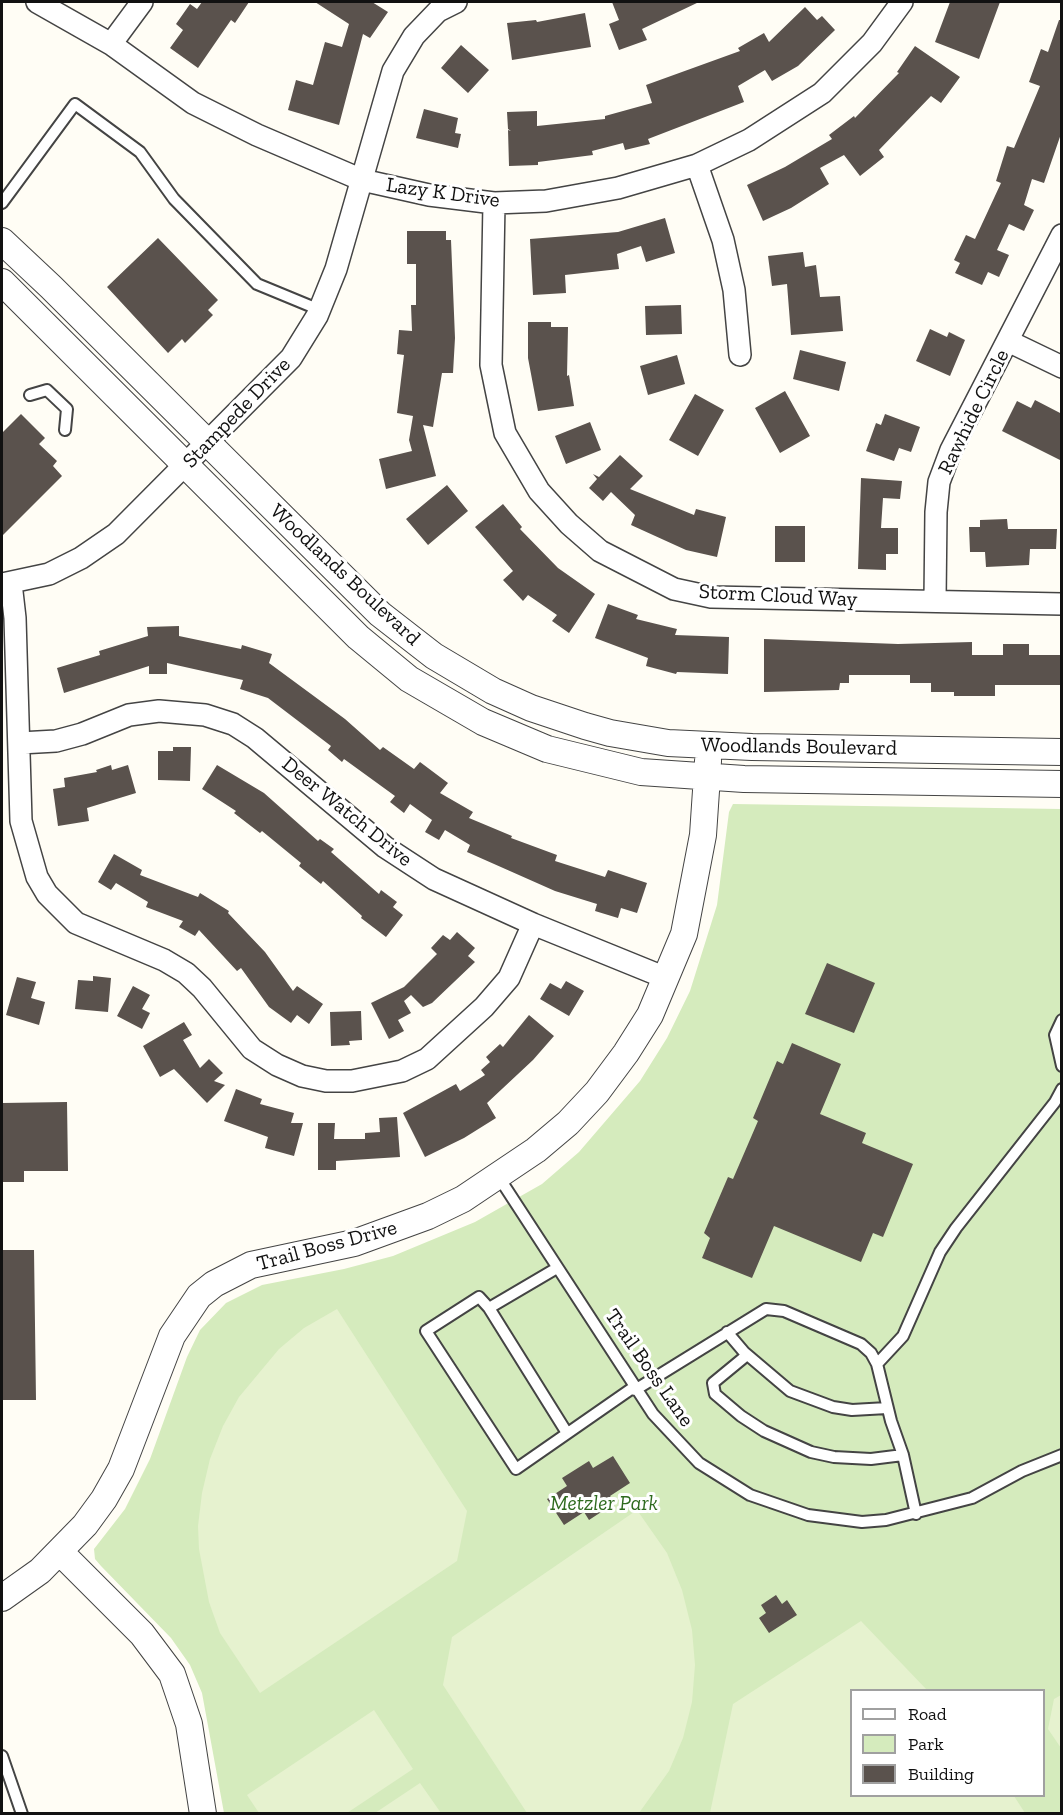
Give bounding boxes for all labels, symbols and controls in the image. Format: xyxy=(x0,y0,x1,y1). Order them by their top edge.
street label: Lazy K Drive xyxy=(385,173,501,213)
street label: Rawhide Circle xyxy=(933,345,1015,479)
street label: Stampede Drive xyxy=(178,352,296,474)
street label: Woodlands Boulevard xyxy=(265,499,425,651)
street label: Storm Cloud Way xyxy=(698,579,858,613)
street label: Woodlands Boulevard xyxy=(701,733,897,761)
street label: Deer Watch Drive xyxy=(277,752,417,872)
street label: Trail Boss Drive xyxy=(254,1215,400,1277)
street label: Trail Boss Lane xyxy=(599,1304,699,1432)
park label: Metzler Park xyxy=(550,1491,658,1517)
legend xyxy=(850,1689,1045,1797)
text: Road xyxy=(908,1703,947,1725)
text: Park xyxy=(908,1733,944,1755)
text: Building xyxy=(908,1763,974,1785)

